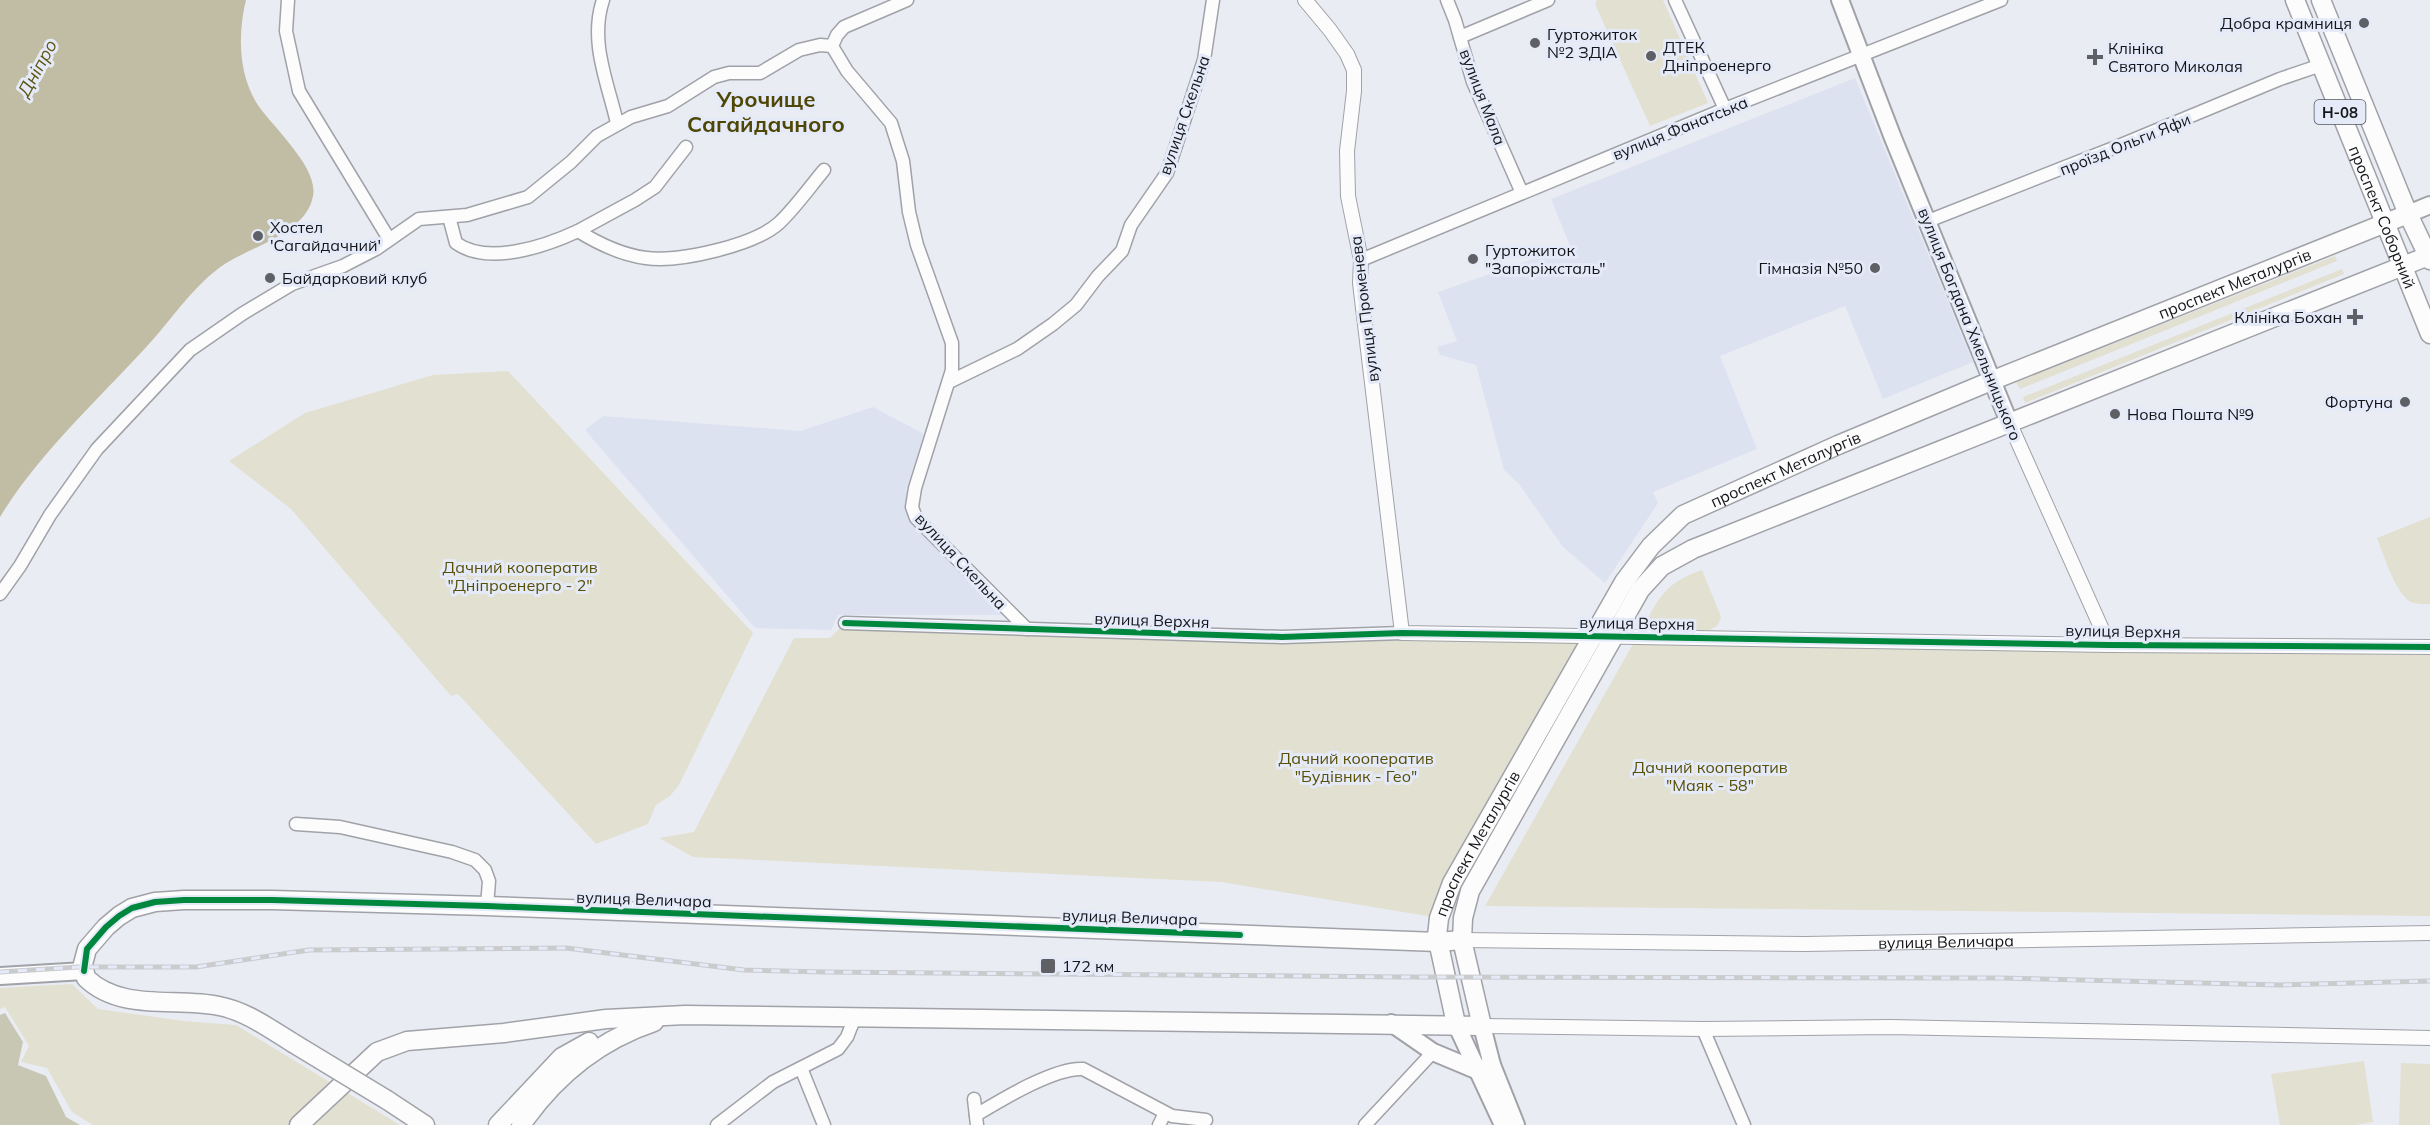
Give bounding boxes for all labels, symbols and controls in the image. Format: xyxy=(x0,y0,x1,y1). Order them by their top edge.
place label: Добра крамниця xyxy=(2220,13,2352,33)
marker: Добра крамниця xyxy=(2357,16,2371,30)
place label: Гуртожиток №2 ЗДІА xyxy=(1547,24,1637,62)
water label: Дніпро xyxy=(11,35,62,101)
marker: Гуртожиток №2 ЗДІА xyxy=(1528,36,1542,50)
place label: ДТЕК Дніпроенерго xyxy=(1663,37,1771,75)
place label: Клініка Святого Миколая xyxy=(2108,38,2243,76)
street label: вулиця Мала xyxy=(1455,46,1511,148)
marker: Клініка Святого Миколая xyxy=(2086,48,2104,66)
marker: ДТЕК Дніпроенерго xyxy=(1644,49,1658,63)
street label: вулиця Скельна xyxy=(1154,53,1214,177)
district label: Урочище Сагайдачного xyxy=(687,85,845,138)
street label: вулиця Фанатська xyxy=(1609,92,1751,164)
road number: Н-08 xyxy=(2314,100,2366,124)
street label: проїзд Ольги Яфи xyxy=(2057,109,2193,179)
street label: проспект Соборний xyxy=(2345,143,2420,291)
street label: вулиця Богдана Хмельницького xyxy=(1914,205,2026,443)
place label: Хостел 'Сагайдачний' xyxy=(270,217,381,255)
marker: Хостел 'Сагайдачний' xyxy=(251,229,265,243)
street label: вулиця Променева xyxy=(1345,235,1383,383)
place label: Гуртожиток "Запоріжсталь" xyxy=(1485,240,1606,278)
street label: проспект Металургів xyxy=(2155,244,2314,323)
marker: Гуртожиток "Запоріжсталь" xyxy=(1466,252,1480,266)
place label: Гімназія №50 xyxy=(1758,258,1863,278)
marker: Гімназія №50 xyxy=(1868,261,1882,275)
place label: Байдарковий клуб xyxy=(282,268,427,288)
marker: Байдарковий клуб xyxy=(263,271,277,285)
place label: Клініка Бохан xyxy=(2234,307,2342,327)
marker: Клініка Бохан xyxy=(2346,308,2364,326)
place label: Фортуна xyxy=(2325,392,2393,412)
marker: Фортуна xyxy=(2398,395,2412,409)
place label: Нова Пошта №9 xyxy=(2127,404,2254,424)
marker: Нова Пошта №9 xyxy=(2108,407,2122,421)
street label: проспект Металургів xyxy=(1707,427,1864,511)
street label: вулиця Скельна xyxy=(911,509,1011,613)
park label: Дачний кооператив "Дніпроенерго - 2" xyxy=(442,557,598,595)
street label: вулиця Верхня xyxy=(1094,608,1210,632)
street label: вулиця Верхня xyxy=(1579,612,1695,634)
street label: вулиця Верхня xyxy=(2065,620,2181,642)
park label: Дачний кооператив "Будівник - Гео" xyxy=(1278,748,1434,786)
park label: Дачний кооператив "Маяк - 58" xyxy=(1632,757,1788,795)
street label: проспект Металургів xyxy=(1431,767,1524,919)
street label: вулиця Величара xyxy=(576,887,712,911)
street label: вулиця Величара xyxy=(1062,905,1198,929)
street label: вулиця Величара xyxy=(1878,930,2014,953)
place label: 172 км xyxy=(1062,956,1114,976)
marker: 172 км xyxy=(1039,957,1057,975)

